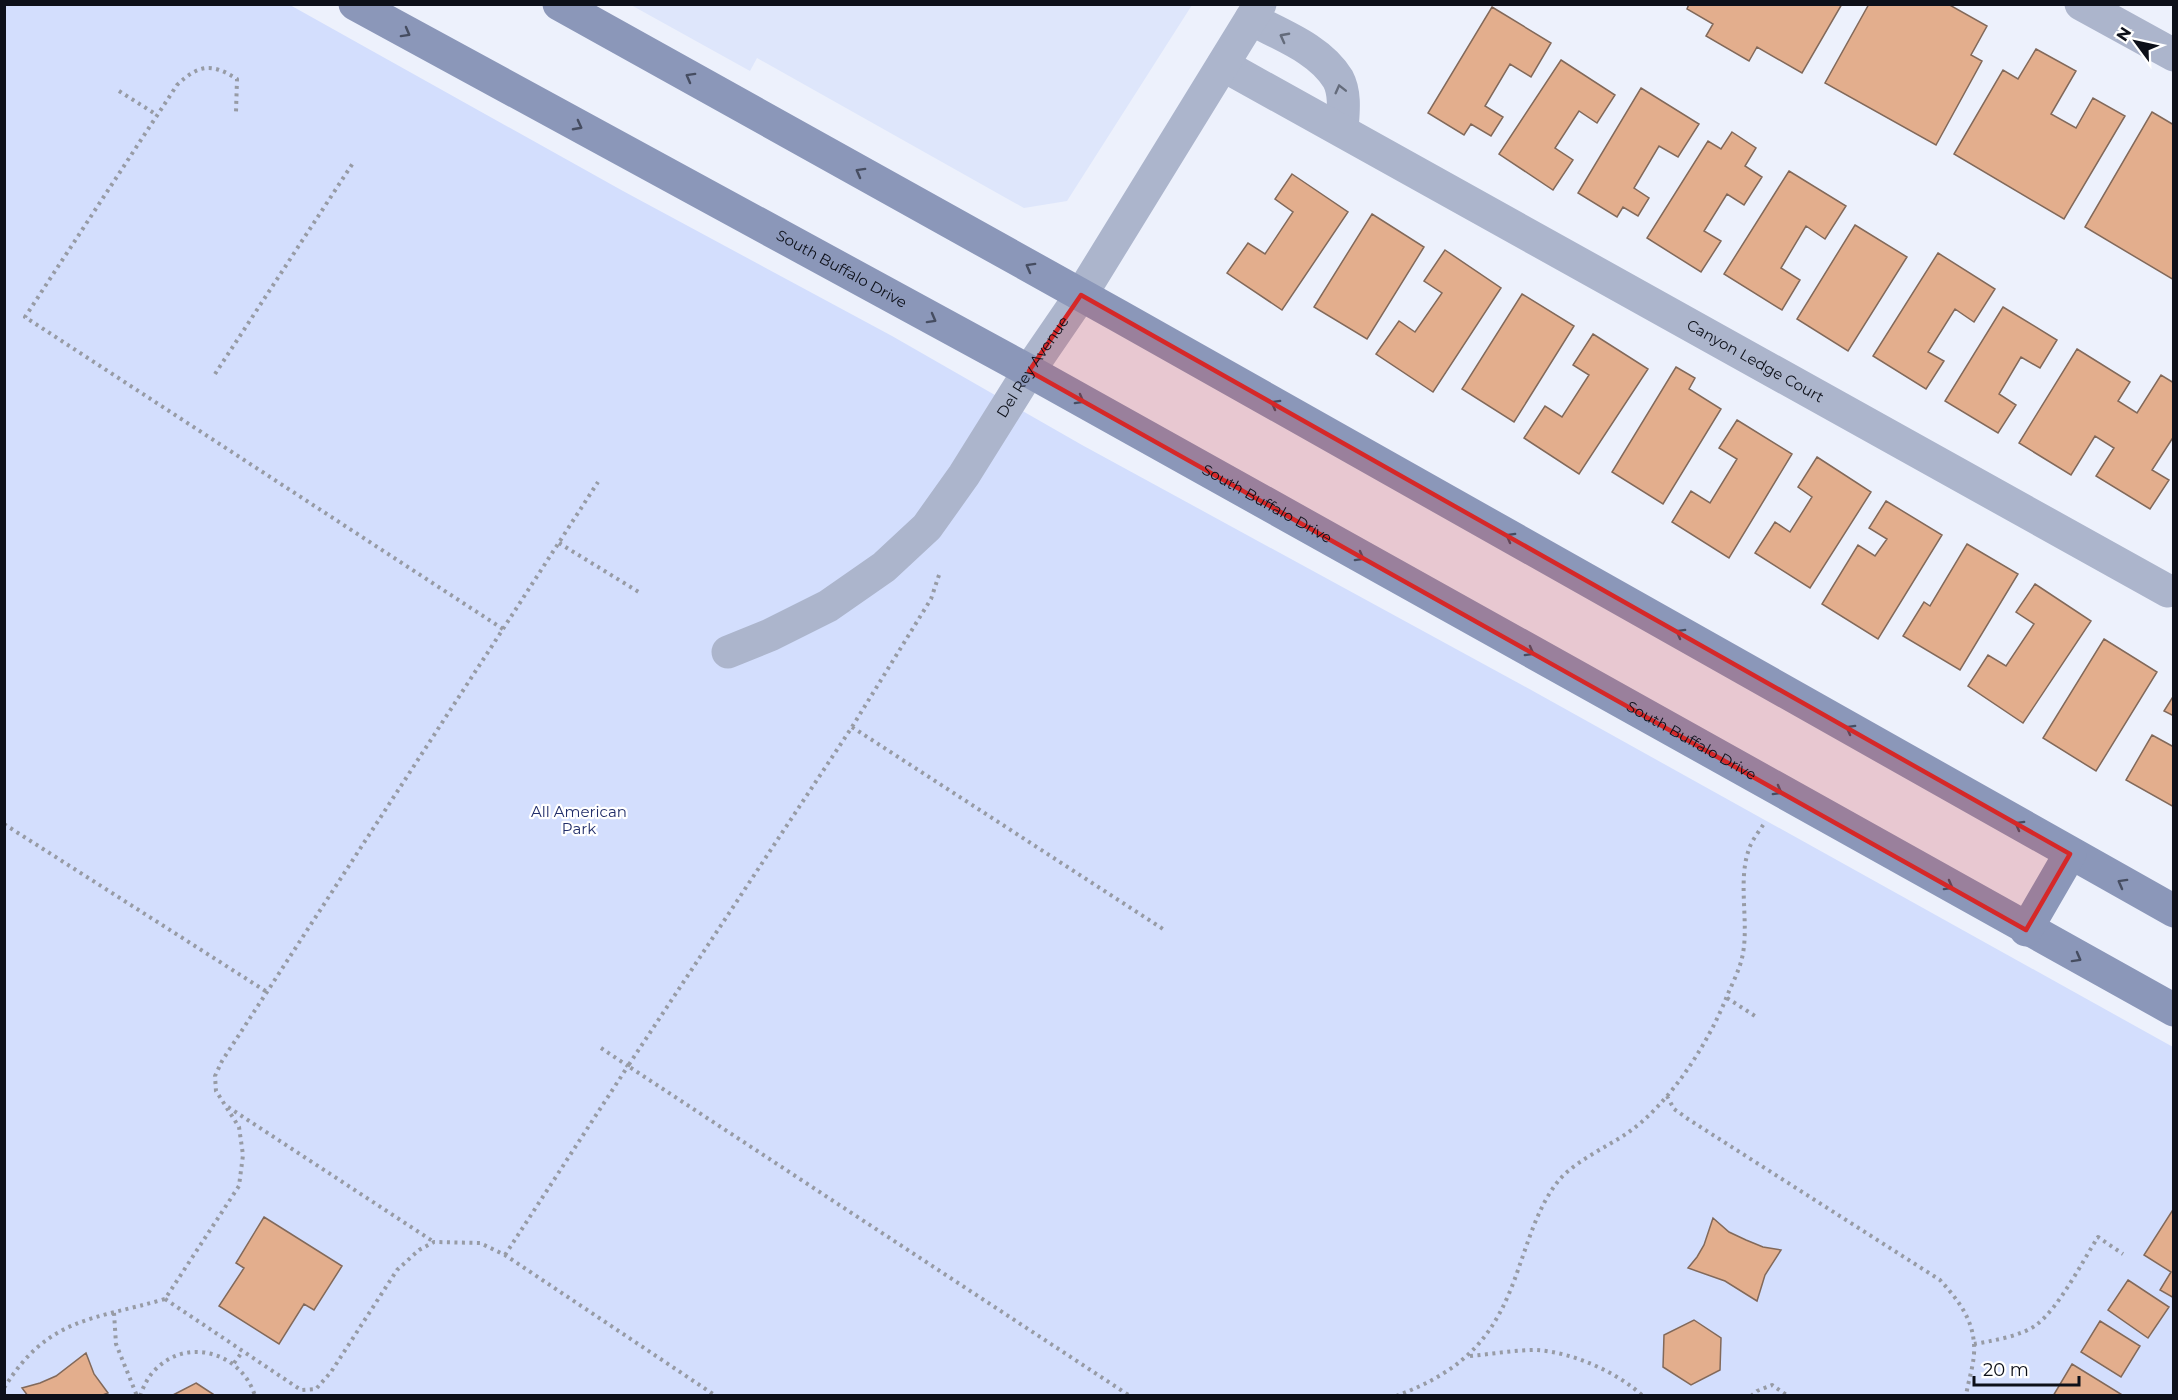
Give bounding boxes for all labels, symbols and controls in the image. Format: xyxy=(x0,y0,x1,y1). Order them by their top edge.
north arrow xyxy=(2106,12,2166,72)
text: N xyxy=(2112,24,2135,45)
one-way arrow xyxy=(400,26,411,37)
one-way arrow xyxy=(1280,33,1291,44)
one-way arrow xyxy=(685,73,696,84)
one-way arrow xyxy=(1335,84,1348,94)
one-way arrow xyxy=(571,119,582,130)
one-way arrow xyxy=(856,168,866,179)
street label: South Buffalo Drive xyxy=(773,225,910,312)
one-way arrow xyxy=(1026,263,1036,274)
one-way arrow xyxy=(926,312,937,323)
street label: Del Rey Avenue xyxy=(992,312,1073,421)
street label: Canyon Ledge Court xyxy=(1683,315,1827,407)
one-way arrow xyxy=(1074,393,1084,404)
one-way arrow xyxy=(1271,400,1281,412)
street label: South Buffalo Drive xyxy=(1199,460,1336,547)
one-way arrow xyxy=(1506,533,1516,545)
one-way arrow xyxy=(1354,550,1364,561)
one-way arrow xyxy=(1676,629,1686,641)
one-way arrow xyxy=(1524,645,1534,656)
street label: South Buffalo Drive xyxy=(1623,696,1760,784)
one-way arrow xyxy=(1846,725,1856,737)
one-way arrow xyxy=(1772,784,1783,795)
park label: All American Park xyxy=(531,802,627,838)
one-way arrow xyxy=(2015,821,2026,833)
one-way arrow xyxy=(1942,879,1953,891)
one-way arrow xyxy=(2118,879,2128,890)
one-way arrow xyxy=(2071,951,2082,962)
scale bar xyxy=(1974,1349,2079,1387)
text: 20 m xyxy=(1983,1359,2029,1381)

